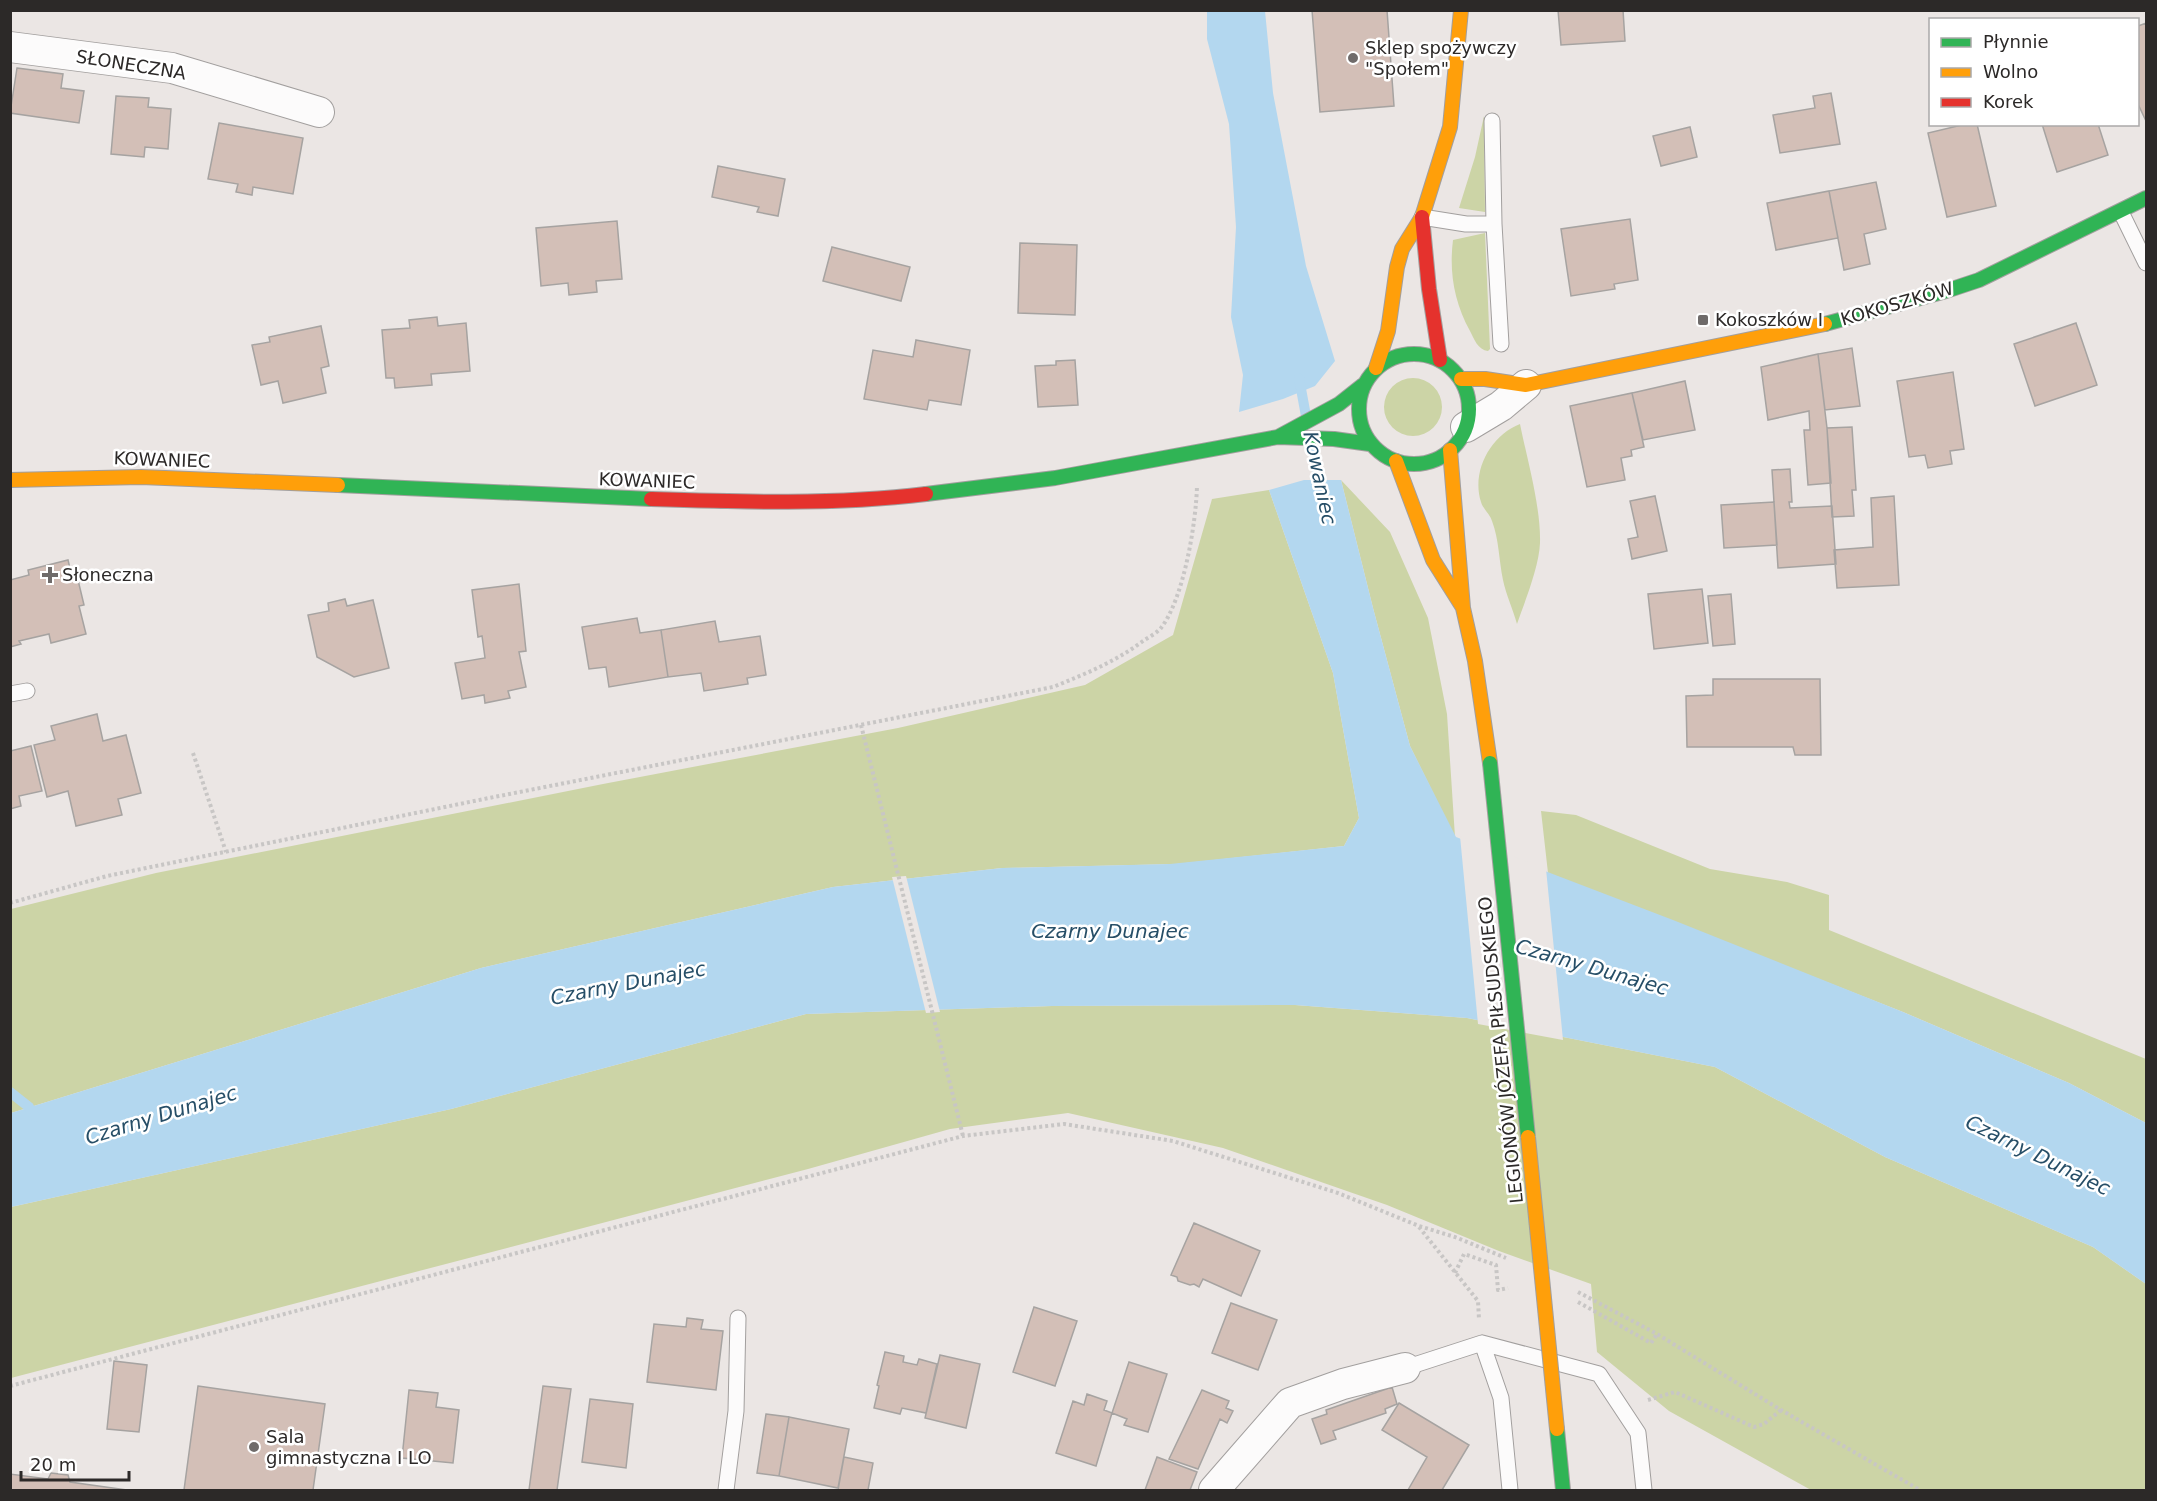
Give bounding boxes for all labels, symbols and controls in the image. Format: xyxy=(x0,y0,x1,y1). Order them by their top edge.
legend xyxy=(1929,18,2139,126)
text: Płynnie xyxy=(1983,31,2049,52)
place label: Sklep spożywczy "Społem" xyxy=(1365,37,1517,79)
street label: SŁONECZNA xyxy=(75,45,188,84)
marker: Sklep spożywczy "Społem" xyxy=(1346,51,1360,65)
text: Wolno xyxy=(1983,61,2038,82)
text: Korek xyxy=(1983,91,2034,112)
street label: KOKOSZKÓW xyxy=(1838,277,1956,330)
place label: Kokoszków I xyxy=(1715,309,1823,330)
marker: Kokoszków I xyxy=(1696,313,1710,327)
water label: Kowaniec xyxy=(1298,429,1342,527)
street label: KOWANIEC xyxy=(113,447,211,472)
street label: KOWANIEC xyxy=(598,468,696,493)
place label: Słoneczna xyxy=(62,564,154,585)
marker: Słoneczna xyxy=(43,568,57,582)
street label: LEGIONÓW JÓZEFA PIŁSUDSKIEGO xyxy=(1474,895,1527,1205)
water label: Czarny Dunajec xyxy=(1031,919,1189,943)
water label: Czarny Dunajec xyxy=(1513,934,1671,1000)
water label: Czarny Dunajec xyxy=(548,956,708,1010)
water label: Czarny Dunajec xyxy=(82,1080,240,1150)
water label: Czarny Dunajec xyxy=(1962,1110,2114,1200)
place label: Sala gimnastyczna I LO xyxy=(266,1426,432,1468)
marker: Sala gimnastyczna I LO xyxy=(247,1440,261,1454)
scale bar xyxy=(21,1444,129,1482)
text: 20 m xyxy=(30,1454,76,1475)

